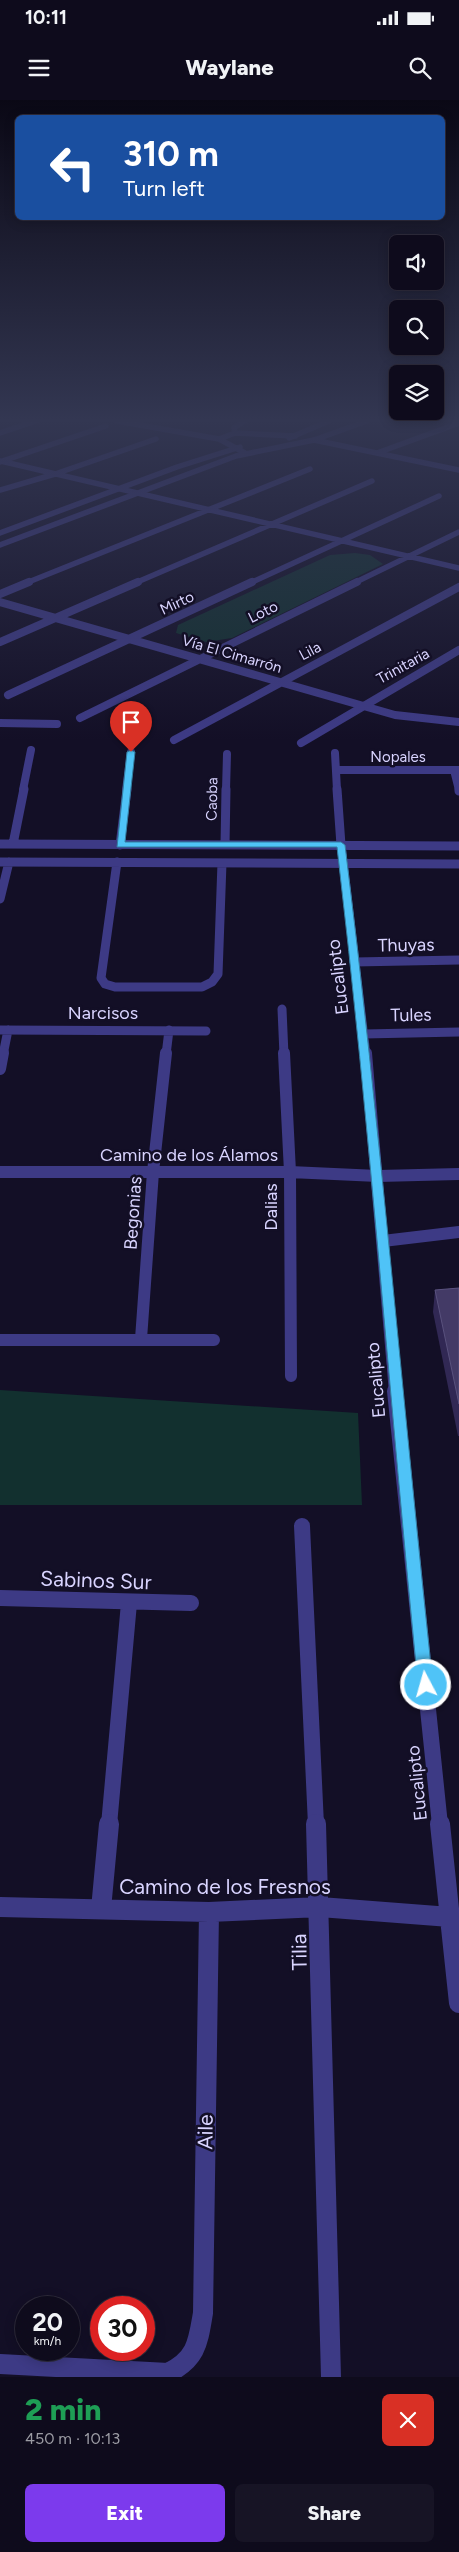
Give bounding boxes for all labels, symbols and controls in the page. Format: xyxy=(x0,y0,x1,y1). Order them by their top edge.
text: 10:11 xyxy=(25,6,67,29)
icon: menu xyxy=(25,54,53,82)
text: Waylane xyxy=(185,54,274,81)
icon: search xyxy=(406,54,434,82)
text: 310 m xyxy=(123,133,219,175)
icon: left xyxy=(40,135,105,200)
text: Turn left xyxy=(123,175,205,202)
map controls xyxy=(389,235,444,420)
button: sound xyxy=(389,235,444,290)
button: search xyxy=(389,300,444,355)
button: layers xyxy=(389,365,444,420)
street label: Mirto xyxy=(157,587,197,619)
street label: Loto xyxy=(245,597,281,627)
street label: Vía El Cimarrón xyxy=(180,631,284,677)
street label: Lila xyxy=(296,638,324,664)
street label: Trinitaria xyxy=(374,644,432,688)
pin xyxy=(110,701,152,752)
icon: arrive xyxy=(117,708,145,736)
street label: Nopales xyxy=(370,748,426,766)
street label: Caoba xyxy=(203,777,221,821)
street label: Thuyas xyxy=(377,934,435,956)
street label: Eucalipto xyxy=(322,938,354,1016)
street label: Narcisos xyxy=(68,1002,138,1024)
street label: Tules xyxy=(390,1004,432,1026)
street label: Camino de los Álamos xyxy=(100,1144,278,1166)
street label: Begonias xyxy=(119,1176,147,1250)
street label: Dalias xyxy=(260,1183,282,1231)
street label: Eucalipto xyxy=(362,1341,390,1419)
street label: Sabinos Sur xyxy=(40,1566,152,1594)
position arrow xyxy=(399,1658,451,1710)
street label: Eucalipto xyxy=(402,1744,432,1822)
street label: Camino de los Fresnos xyxy=(119,1874,331,1899)
street label: Tilia xyxy=(286,1933,312,1971)
street label: Aile xyxy=(192,2114,218,2150)
speed limit sign: 30 xyxy=(90,2296,155,2361)
text: 20 xyxy=(32,2307,63,2337)
text: km/h xyxy=(34,2334,61,2348)
text: 2 min xyxy=(25,2391,102,2428)
button: close xyxy=(382,2394,434,2446)
text: 450 m · 10:13 xyxy=(25,2429,120,2448)
button: Exit xyxy=(25,2484,225,2542)
button: Share xyxy=(235,2484,434,2542)

